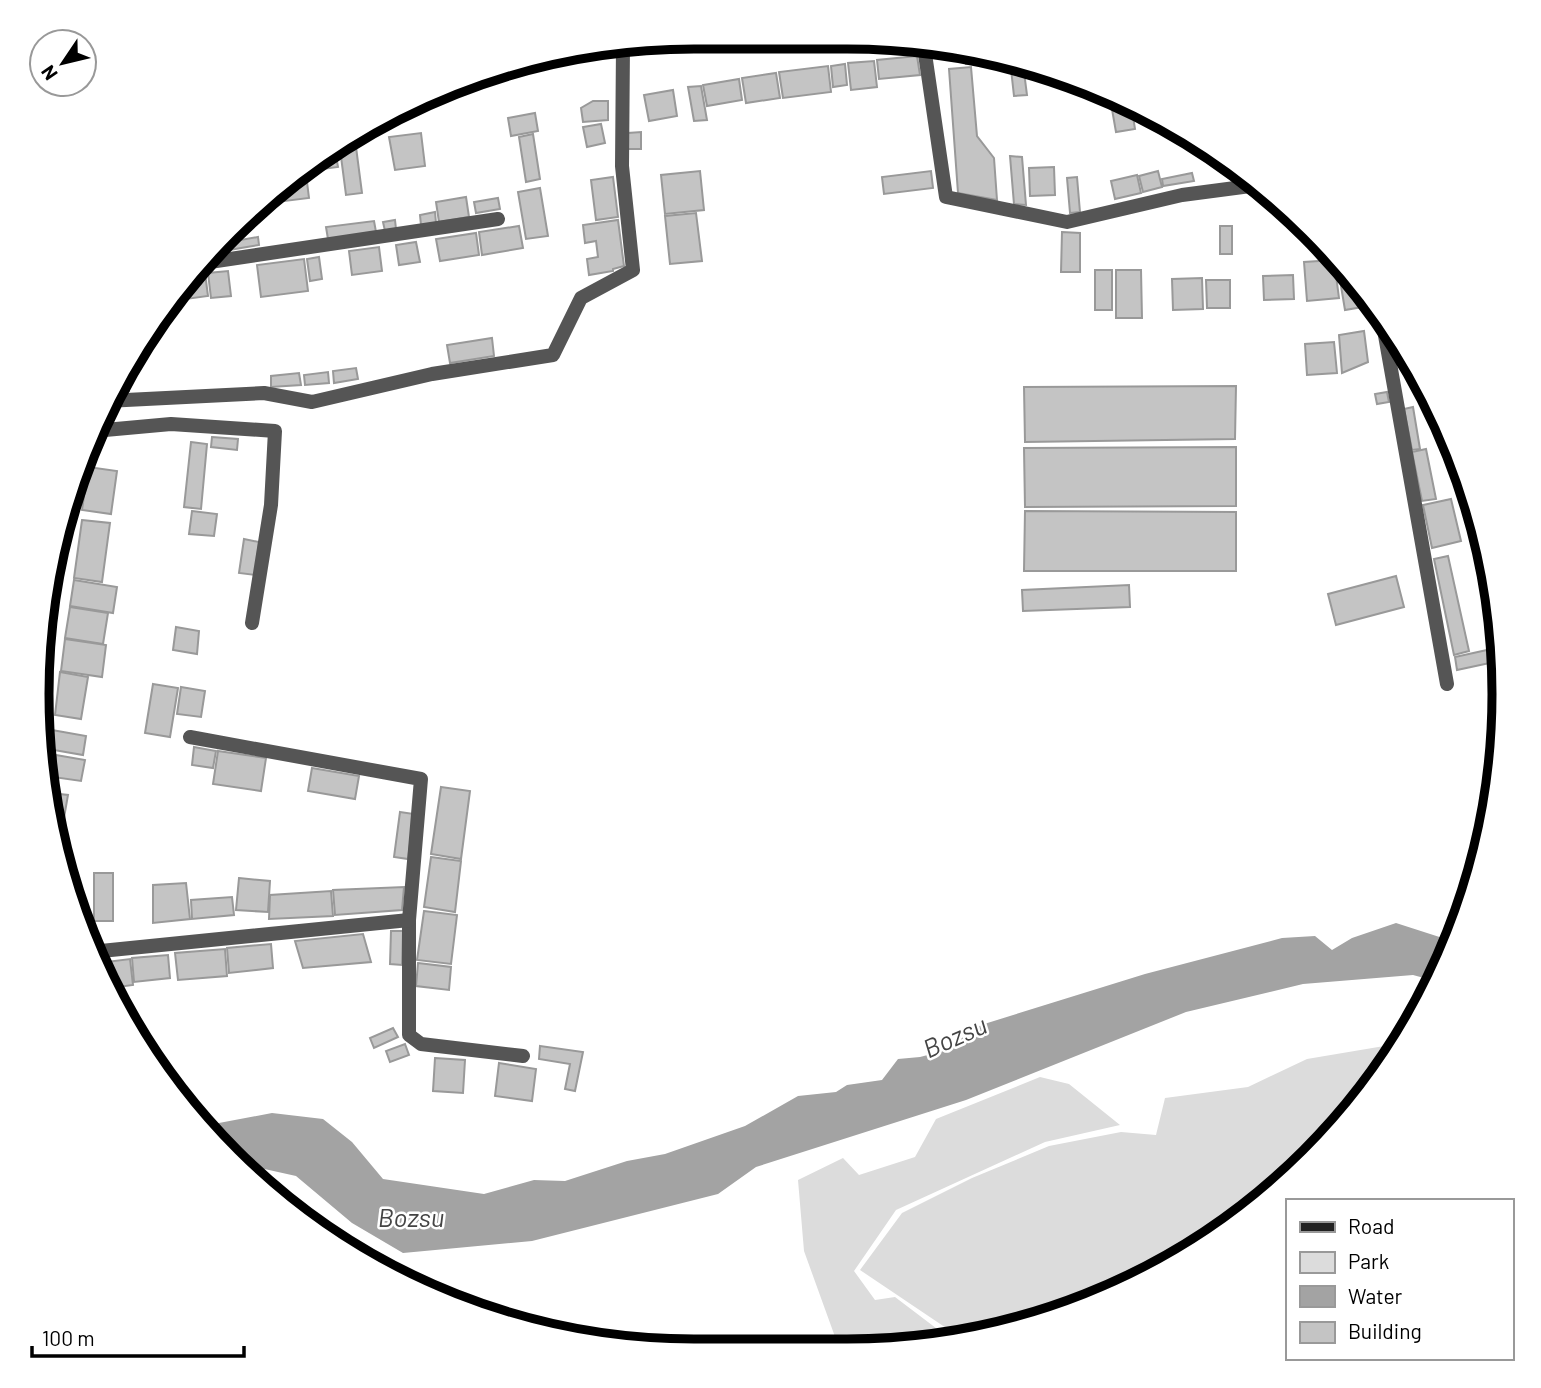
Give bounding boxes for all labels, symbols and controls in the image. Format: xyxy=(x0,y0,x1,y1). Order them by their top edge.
north arrow xyxy=(28,28,98,98)
text: N xyxy=(36,61,62,85)
water label: Bozsu xyxy=(918,1008,991,1063)
legend xyxy=(1286,1199,1513,1360)
water label: Bozsu xyxy=(378,1201,444,1232)
text: Road xyxy=(1348,1213,1394,1238)
text: Park xyxy=(1348,1248,1389,1273)
text: Water xyxy=(1348,1283,1403,1308)
scale bar xyxy=(32,1314,243,1358)
text: Building xyxy=(1348,1318,1422,1343)
text: 100 m xyxy=(42,1325,95,1350)

